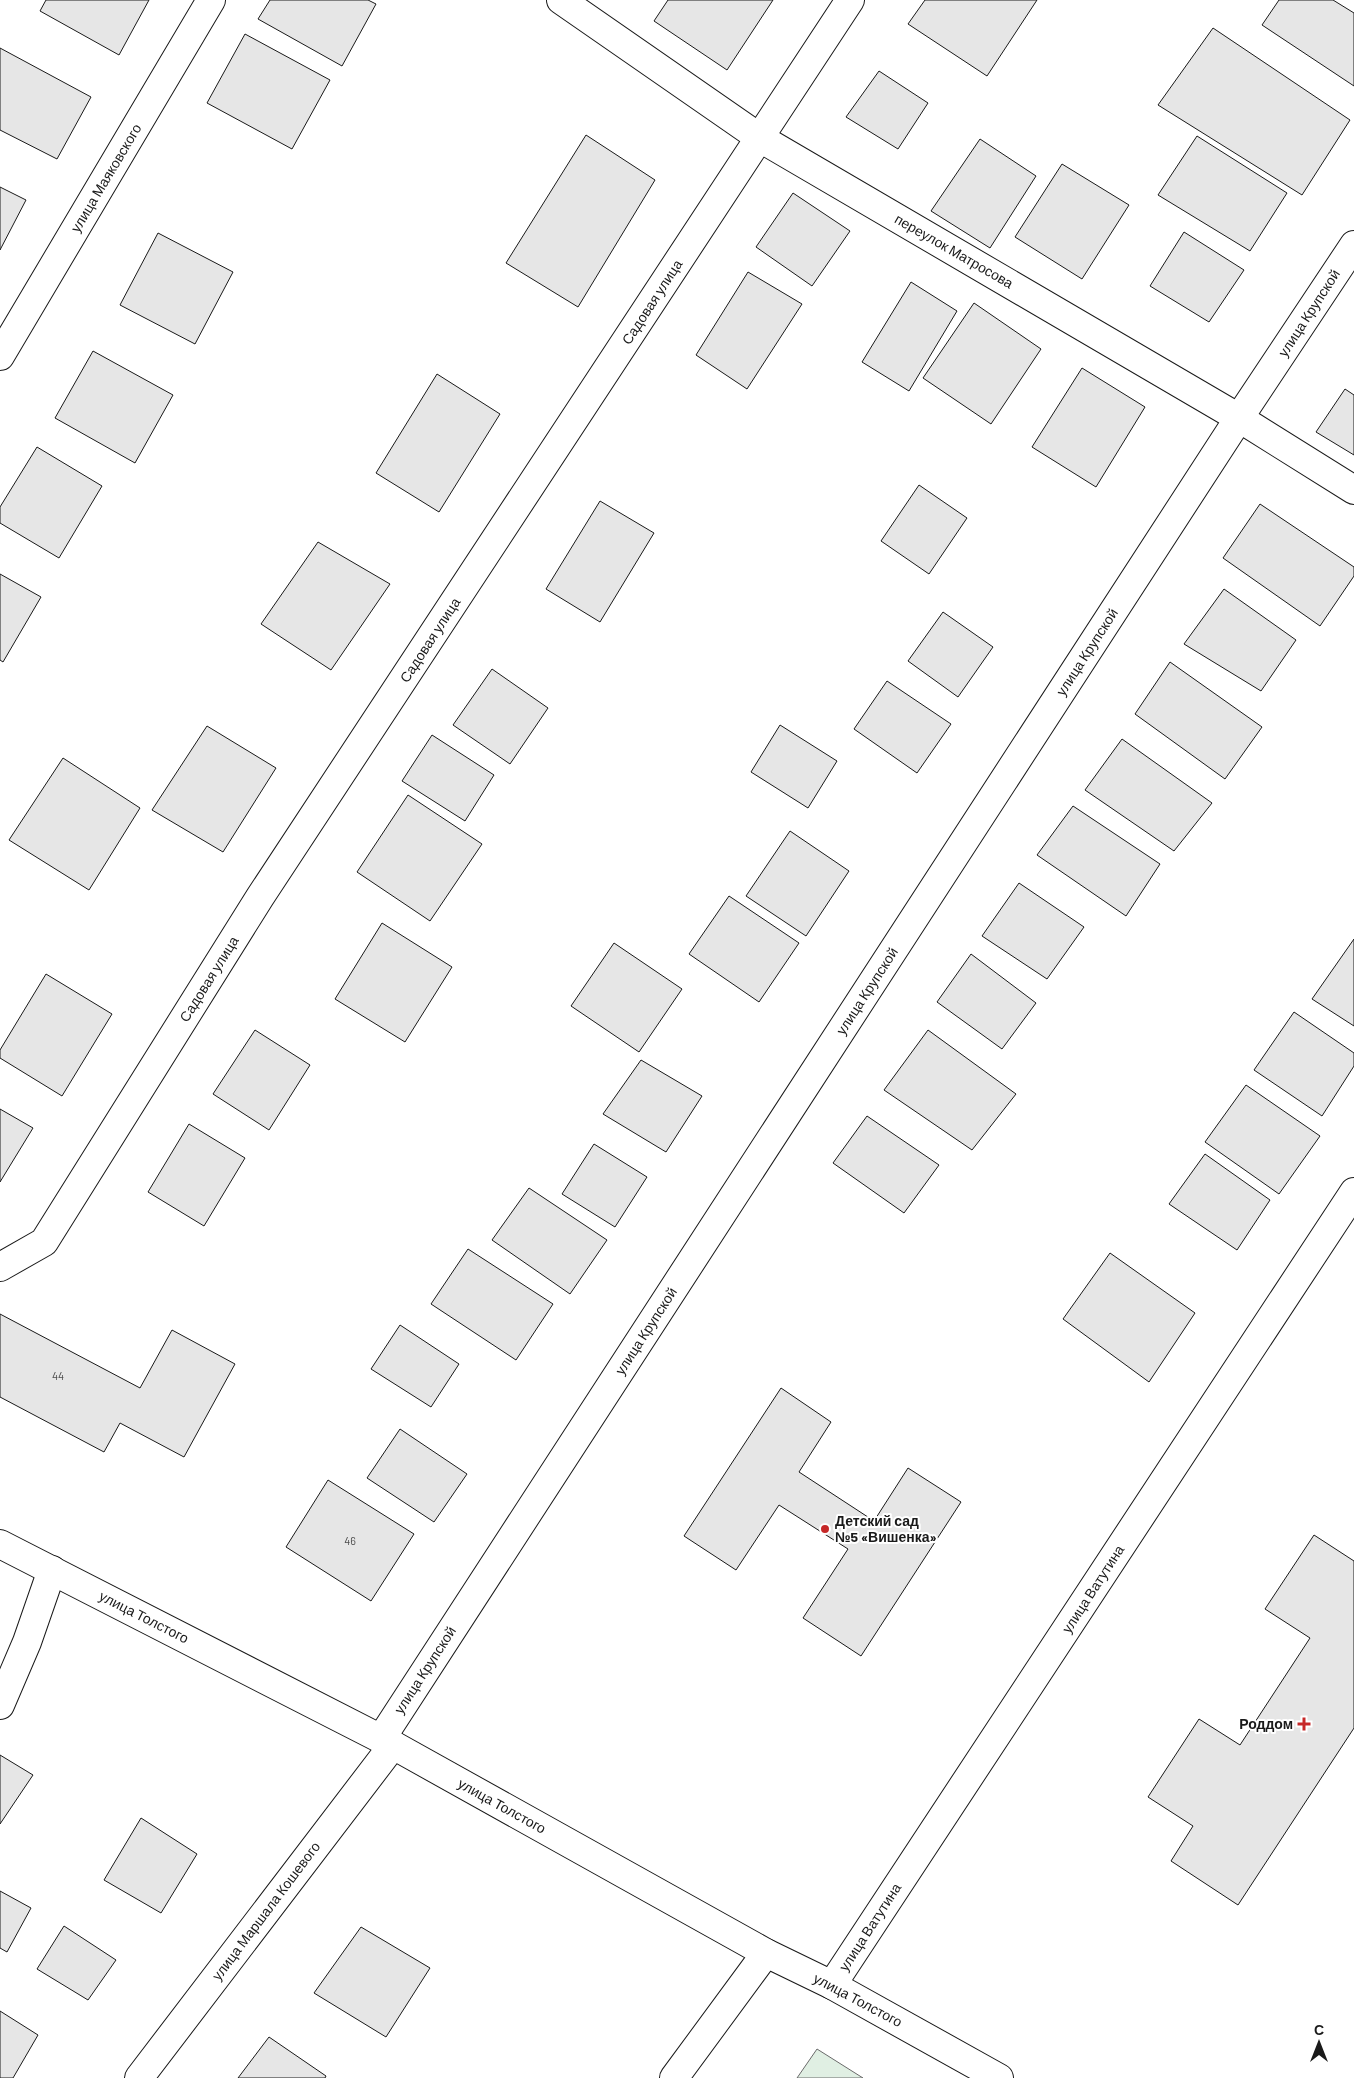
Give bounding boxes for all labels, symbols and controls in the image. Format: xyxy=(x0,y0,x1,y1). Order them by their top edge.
street label: улица Маяковского xyxy=(66,120,145,235)
street label: переулок Матросова xyxy=(892,210,1017,291)
street label: Садовая улица xyxy=(618,256,685,347)
street label: улица Крупской xyxy=(1274,266,1343,360)
street label: Садовая улица xyxy=(396,594,463,685)
street label: улица Крупской xyxy=(1052,605,1121,699)
street label: Садовая улица xyxy=(175,933,242,1025)
street label: улица Крупской xyxy=(832,944,901,1038)
street label: улица Крупской xyxy=(611,1284,680,1378)
house number: 44 xyxy=(52,1369,64,1382)
place label: Детский сад №5 «Вишенка» xyxy=(835,1512,937,1545)
marker: Детский сад №5 «Вишенка» xyxy=(819,1523,831,1535)
house number: 46 xyxy=(344,1534,356,1547)
street label: улица Ватутина xyxy=(1058,1541,1127,1636)
street label: улица Толстого xyxy=(97,1587,192,1646)
street label: улица Крупской xyxy=(390,1623,459,1717)
place label: Роддом xyxy=(1239,1715,1293,1732)
marker: Роддом xyxy=(1297,1717,1311,1731)
street label: улица Толстого xyxy=(455,1774,549,1837)
street label: улица Маршала Кошевого xyxy=(208,1838,323,1983)
street label: улица Ватутина xyxy=(835,1879,904,1974)
street label: улица Толстого xyxy=(811,1969,906,2030)
north arrow xyxy=(1294,2018,1344,2068)
text: С xyxy=(1314,2021,1324,2038)

